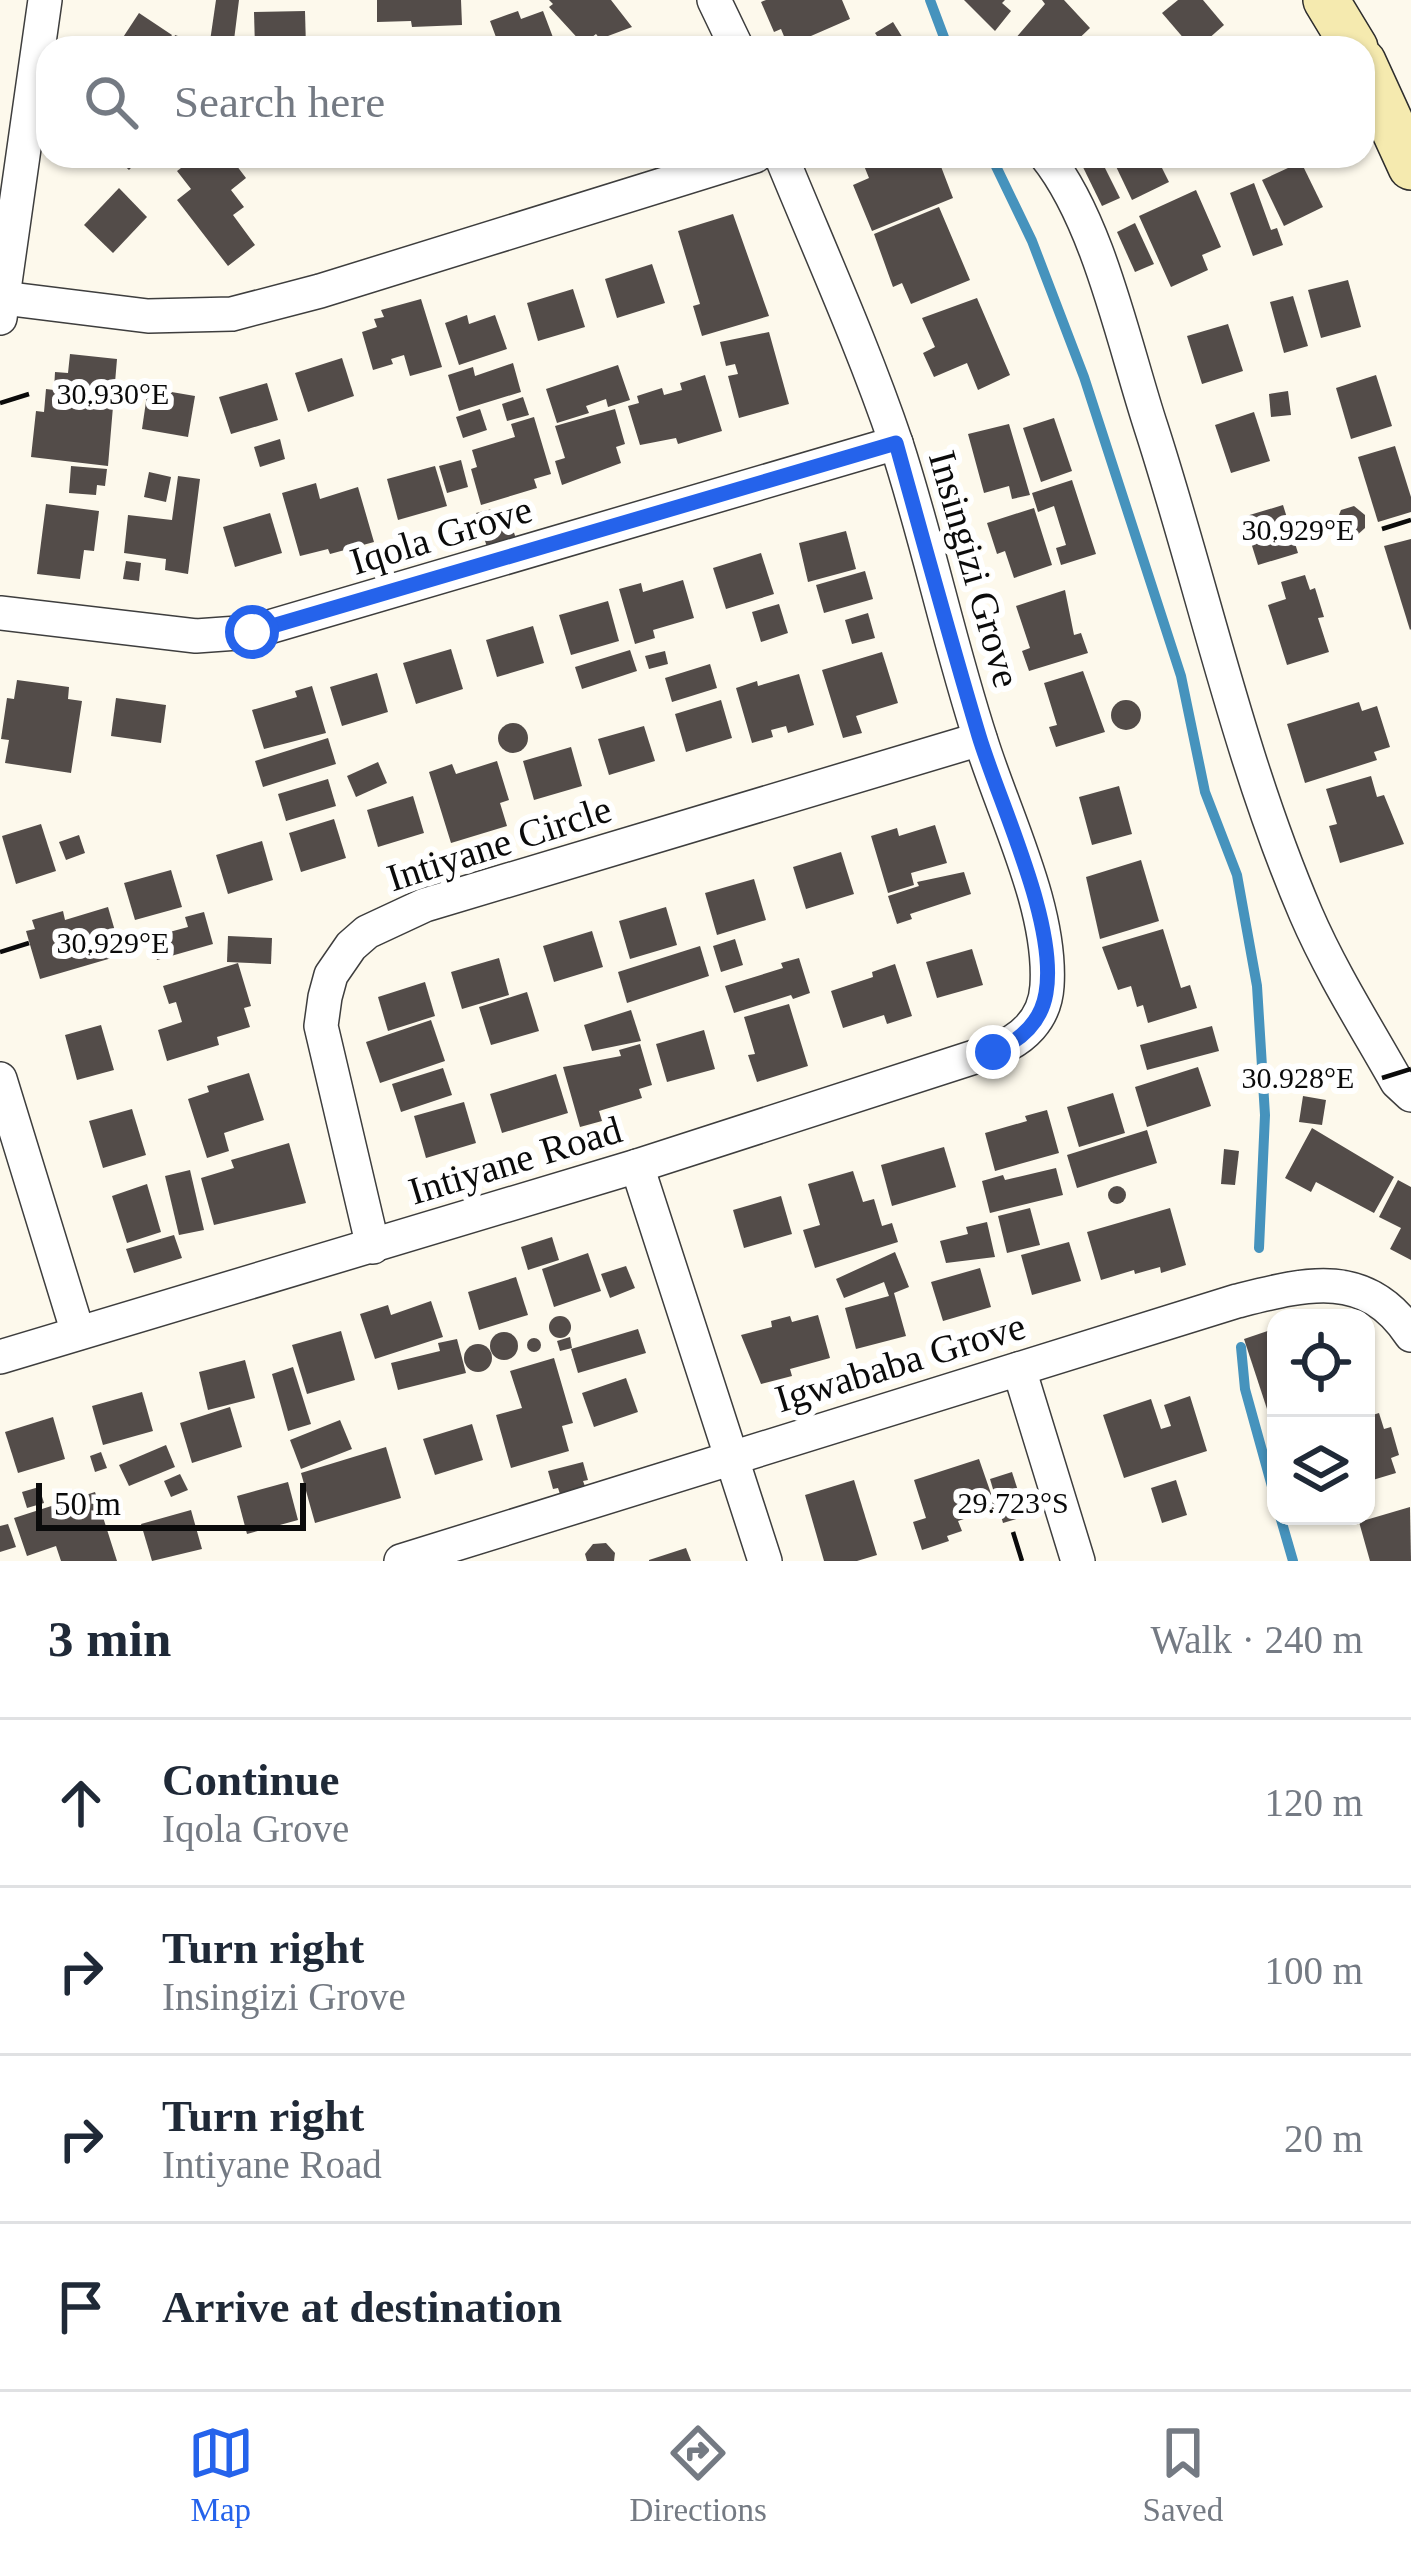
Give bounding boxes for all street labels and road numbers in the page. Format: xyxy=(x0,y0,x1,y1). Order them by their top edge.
street label: Insingizi Grove xyxy=(920,446,1029,692)
street label: Iqola Grove xyxy=(345,487,537,584)
street label: Intiyane Circle xyxy=(382,787,617,900)
street label: Intiyane Road xyxy=(404,1107,627,1214)
street label: Igwababa Grove xyxy=(770,1304,1030,1421)

